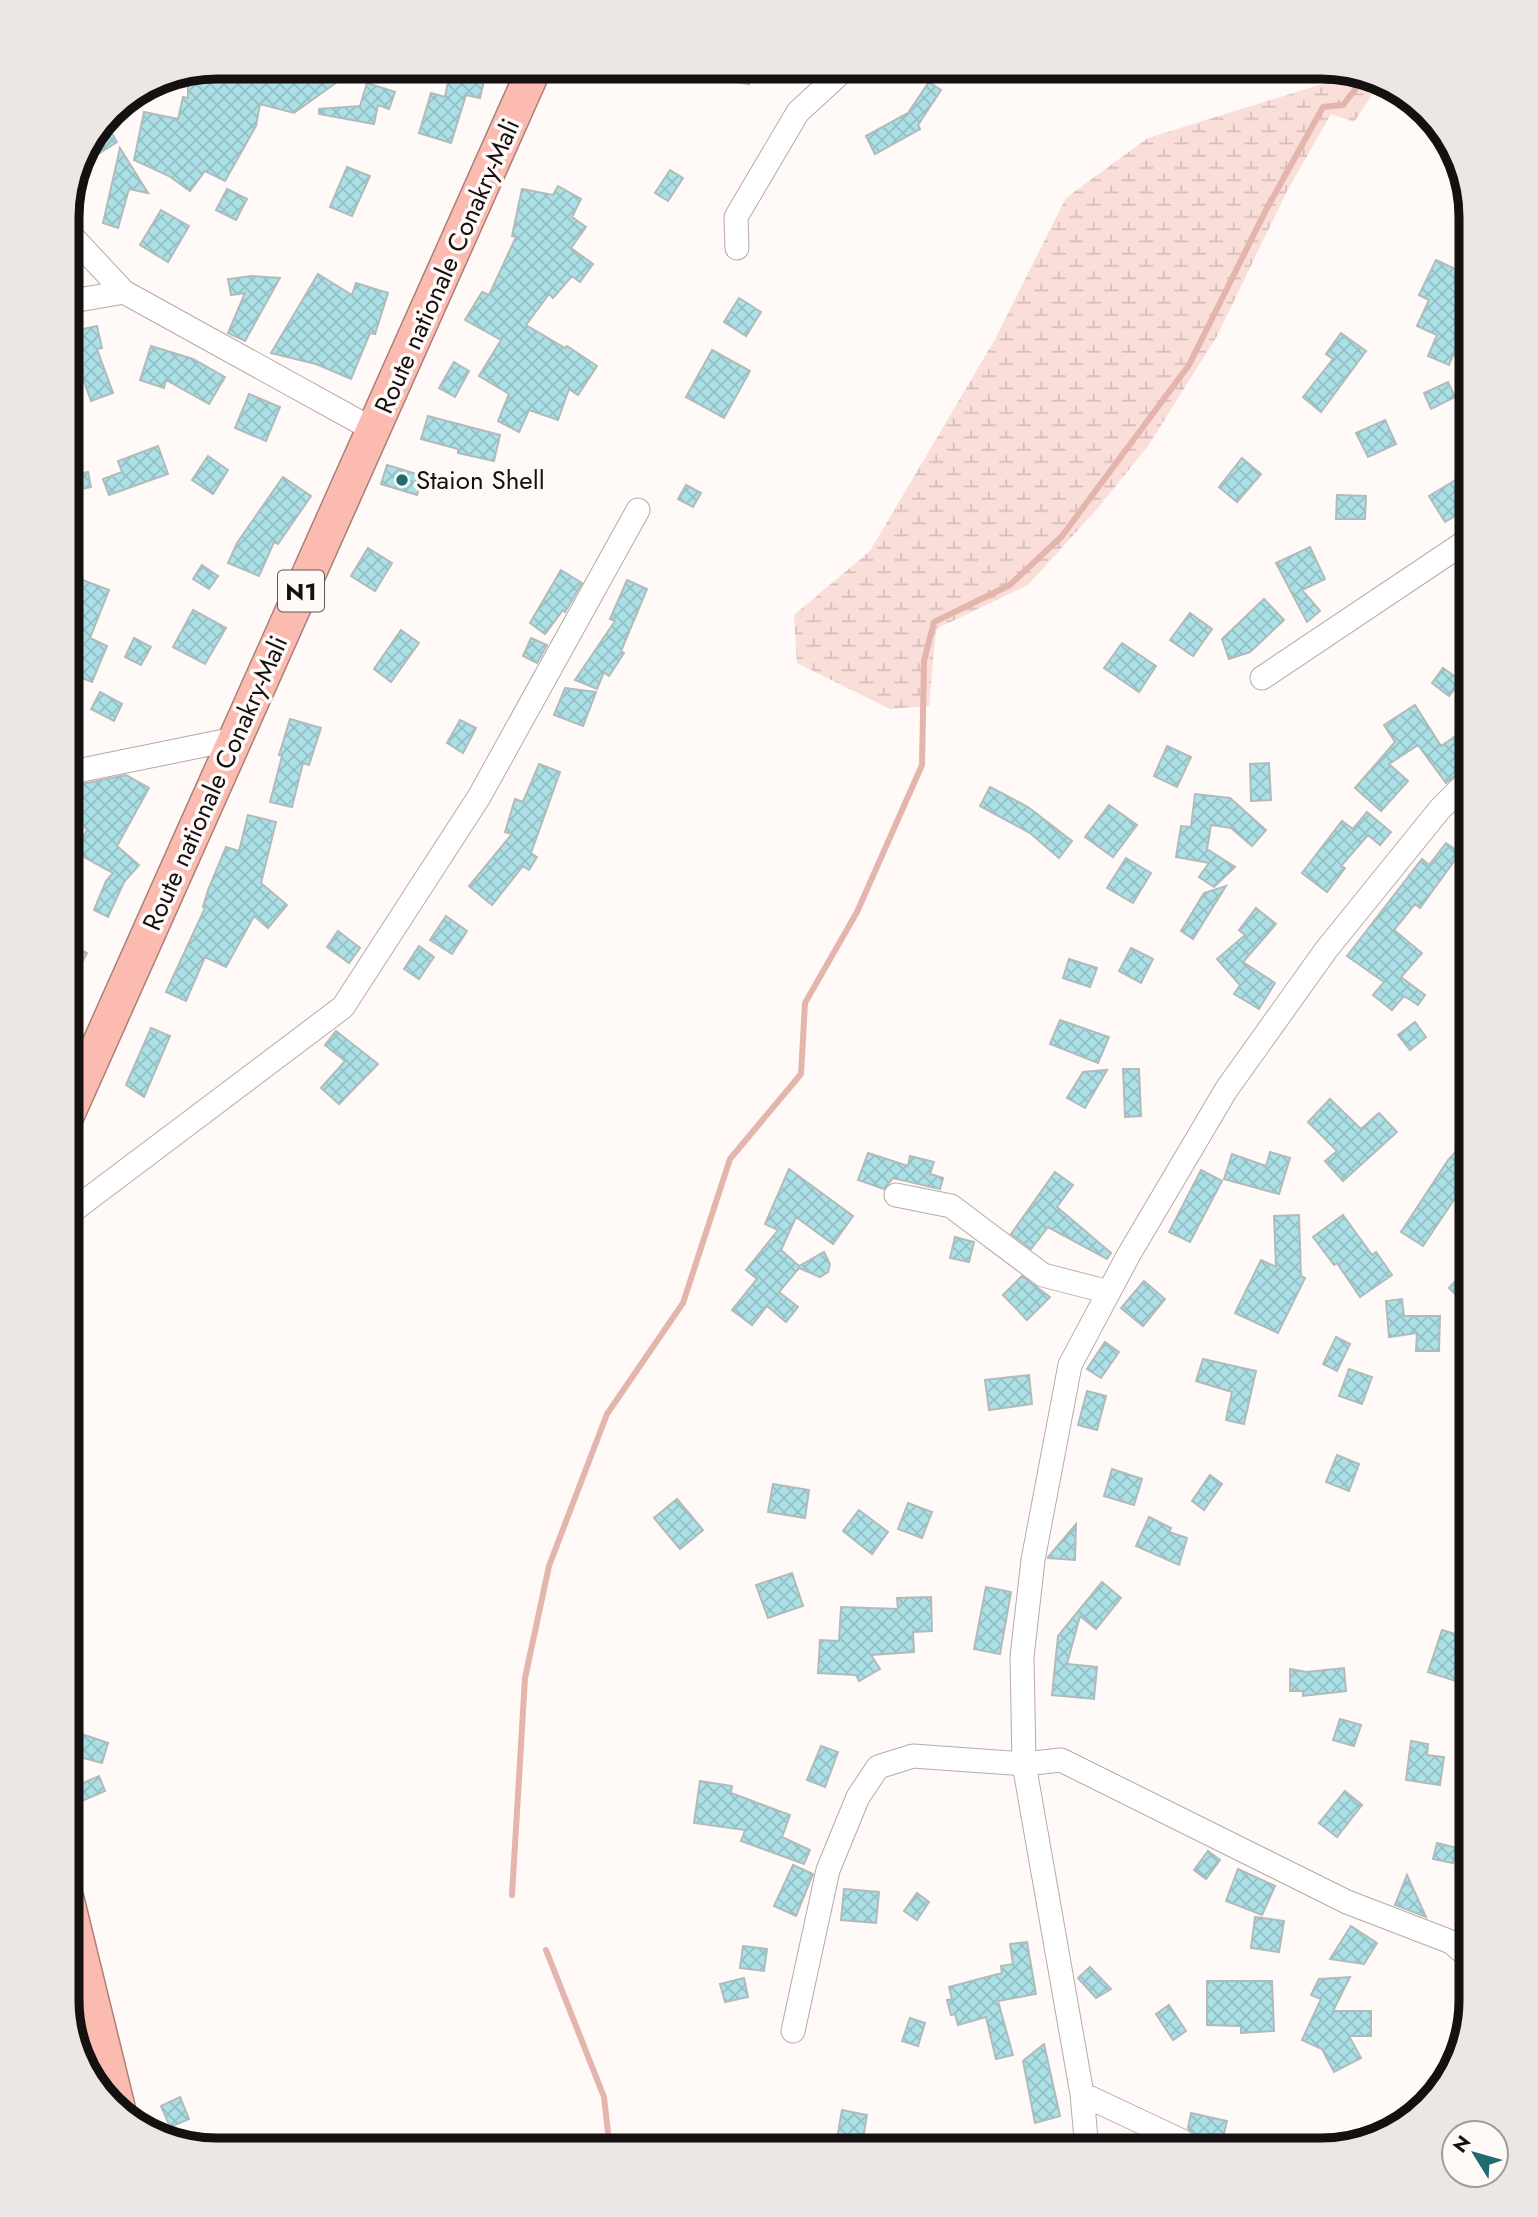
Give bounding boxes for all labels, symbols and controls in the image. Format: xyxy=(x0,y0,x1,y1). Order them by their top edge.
street label: Route nationale Conakry-Mali xyxy=(365,113,529,419)
place label: Staion Shell xyxy=(416,461,545,499)
marker: Staion Shell xyxy=(394,472,410,488)
road number: N1 xyxy=(278,570,324,612)
street label: Route nationale Conakry-Mali xyxy=(133,630,297,936)
north arrow xyxy=(1440,2119,1510,2189)
text: N xyxy=(1446,2130,1477,2158)

